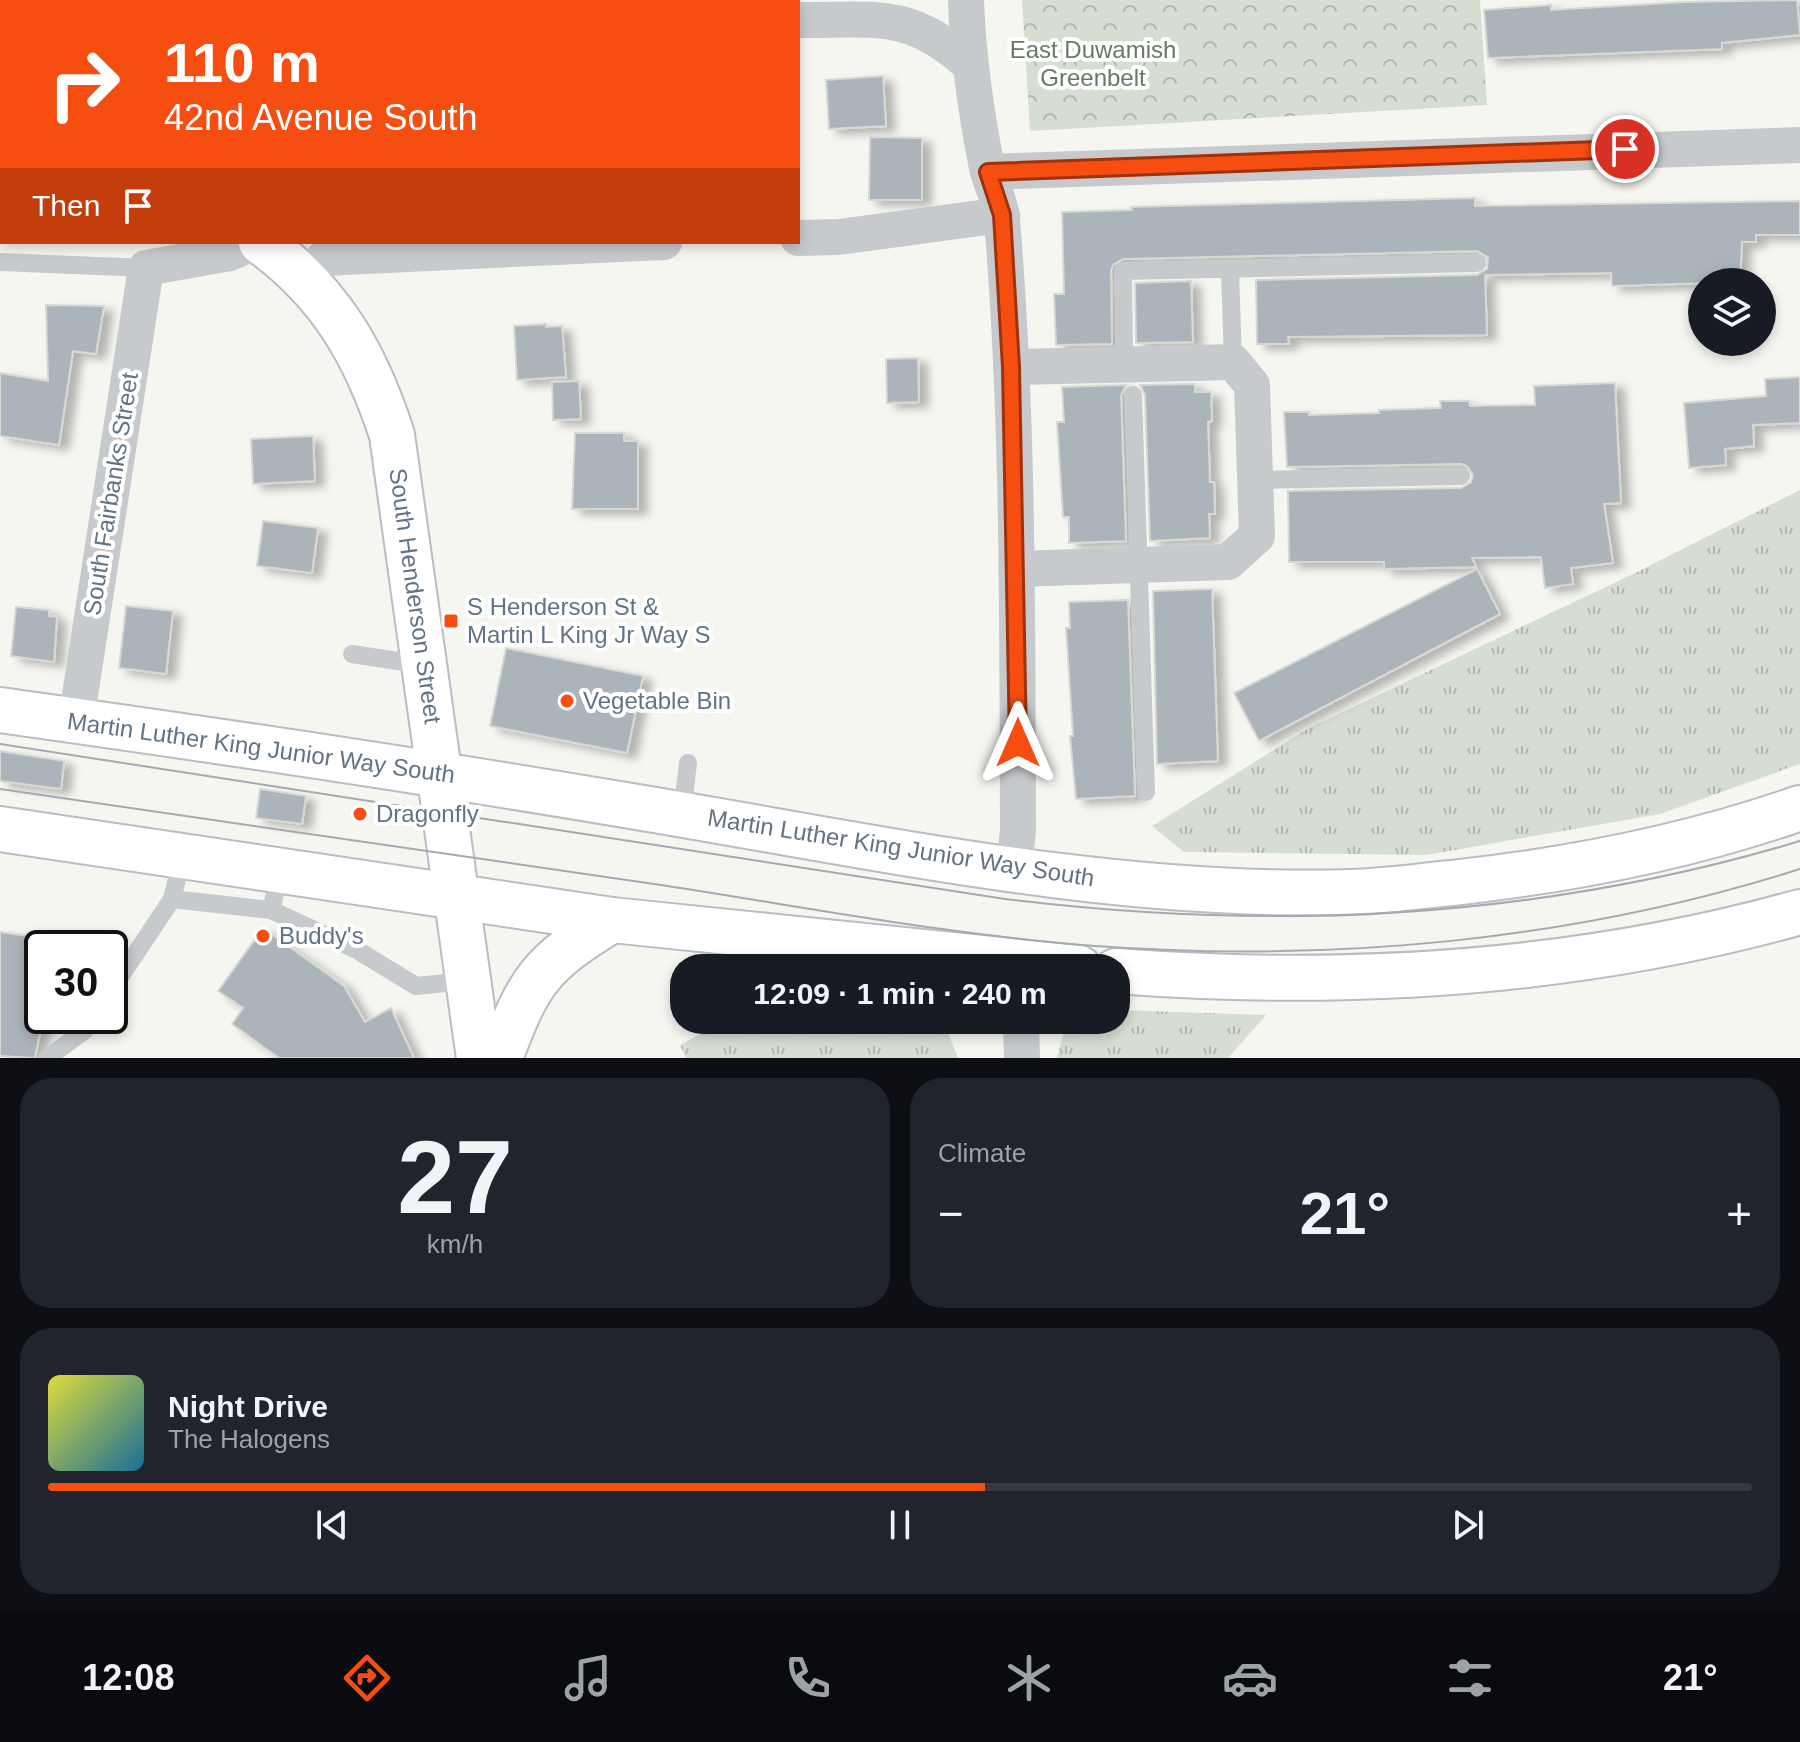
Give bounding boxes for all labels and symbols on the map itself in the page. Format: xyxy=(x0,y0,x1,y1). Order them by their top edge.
park label: East Duwamish Greenbelt xyxy=(1010,36,1176,91)
pin xyxy=(1591,115,1659,183)
street label: South Fairbanks Street xyxy=(78,370,143,617)
street label: South Henderson Street xyxy=(384,467,447,726)
place label: S Henderson St & Martin L King Jr Way S xyxy=(467,593,711,648)
marker: S Henderson St & Martin L King Jr Way S xyxy=(442,612,460,630)
place label: Vegetable Bin xyxy=(583,687,731,714)
marker: Vegetable Bin xyxy=(558,692,576,710)
position arrow xyxy=(976,701,1060,785)
street label: Martin Luther King Junior Way South xyxy=(65,707,457,788)
place label: Dragonfly xyxy=(376,800,479,827)
street label: Martin Luther King Junior Way South xyxy=(706,804,1096,891)
marker: Dragonfly xyxy=(351,805,369,823)
place label: Buddy's xyxy=(279,922,364,949)
marker: Buddy's xyxy=(254,927,272,945)
speed limit sign: 30 xyxy=(24,930,128,1034)

